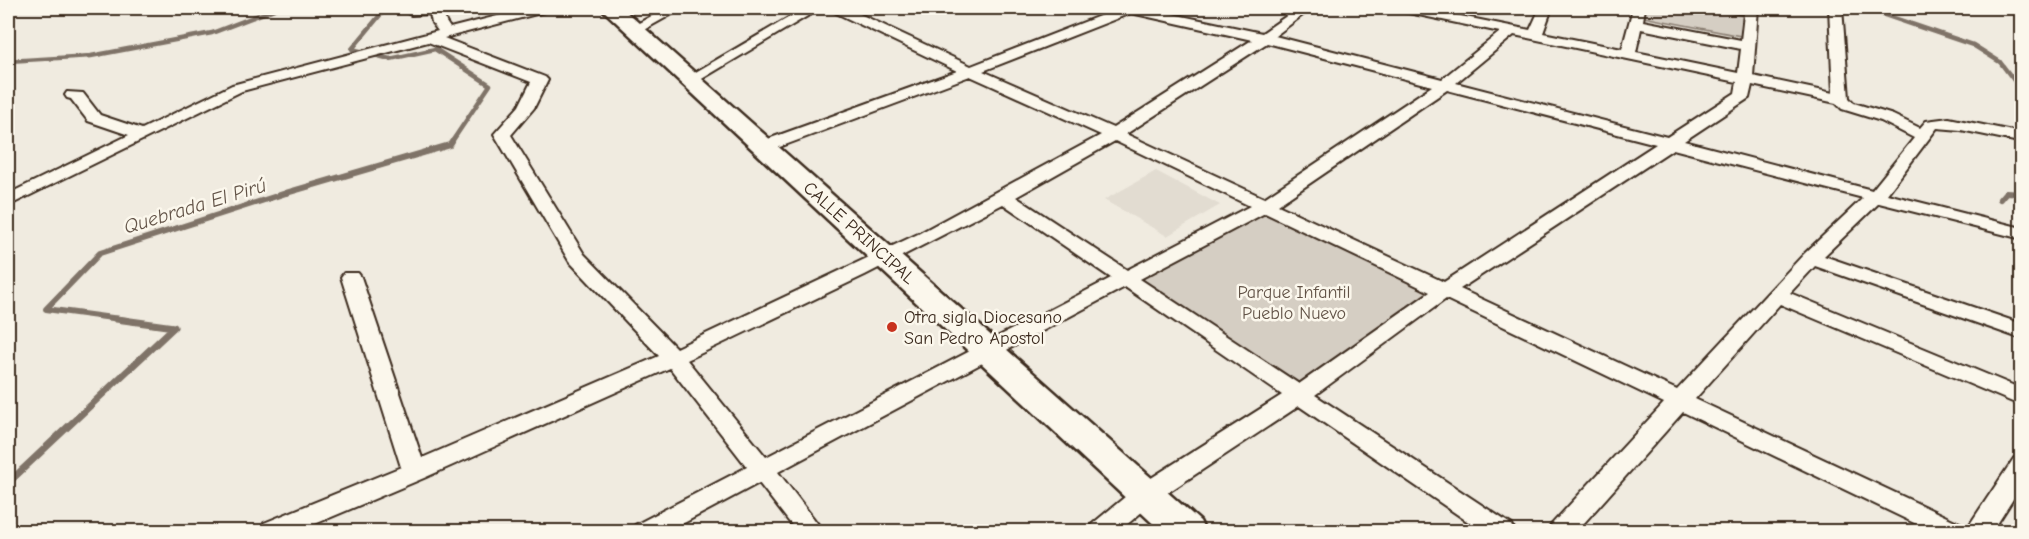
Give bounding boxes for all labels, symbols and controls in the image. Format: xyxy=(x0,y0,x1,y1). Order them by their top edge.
water label: Quebrada El Pirú xyxy=(121,173,269,239)
street label: CALLE PRINCIPAL xyxy=(799,177,919,289)
park label: Parque Infantil Pueblo Nuevo xyxy=(1237,282,1351,324)
place label: Otra sigla Diocesano San Pedro Apostol xyxy=(904,307,1062,349)
marker: Otra sigla Diocesano San Pedro Apostol xyxy=(885,320,899,334)

